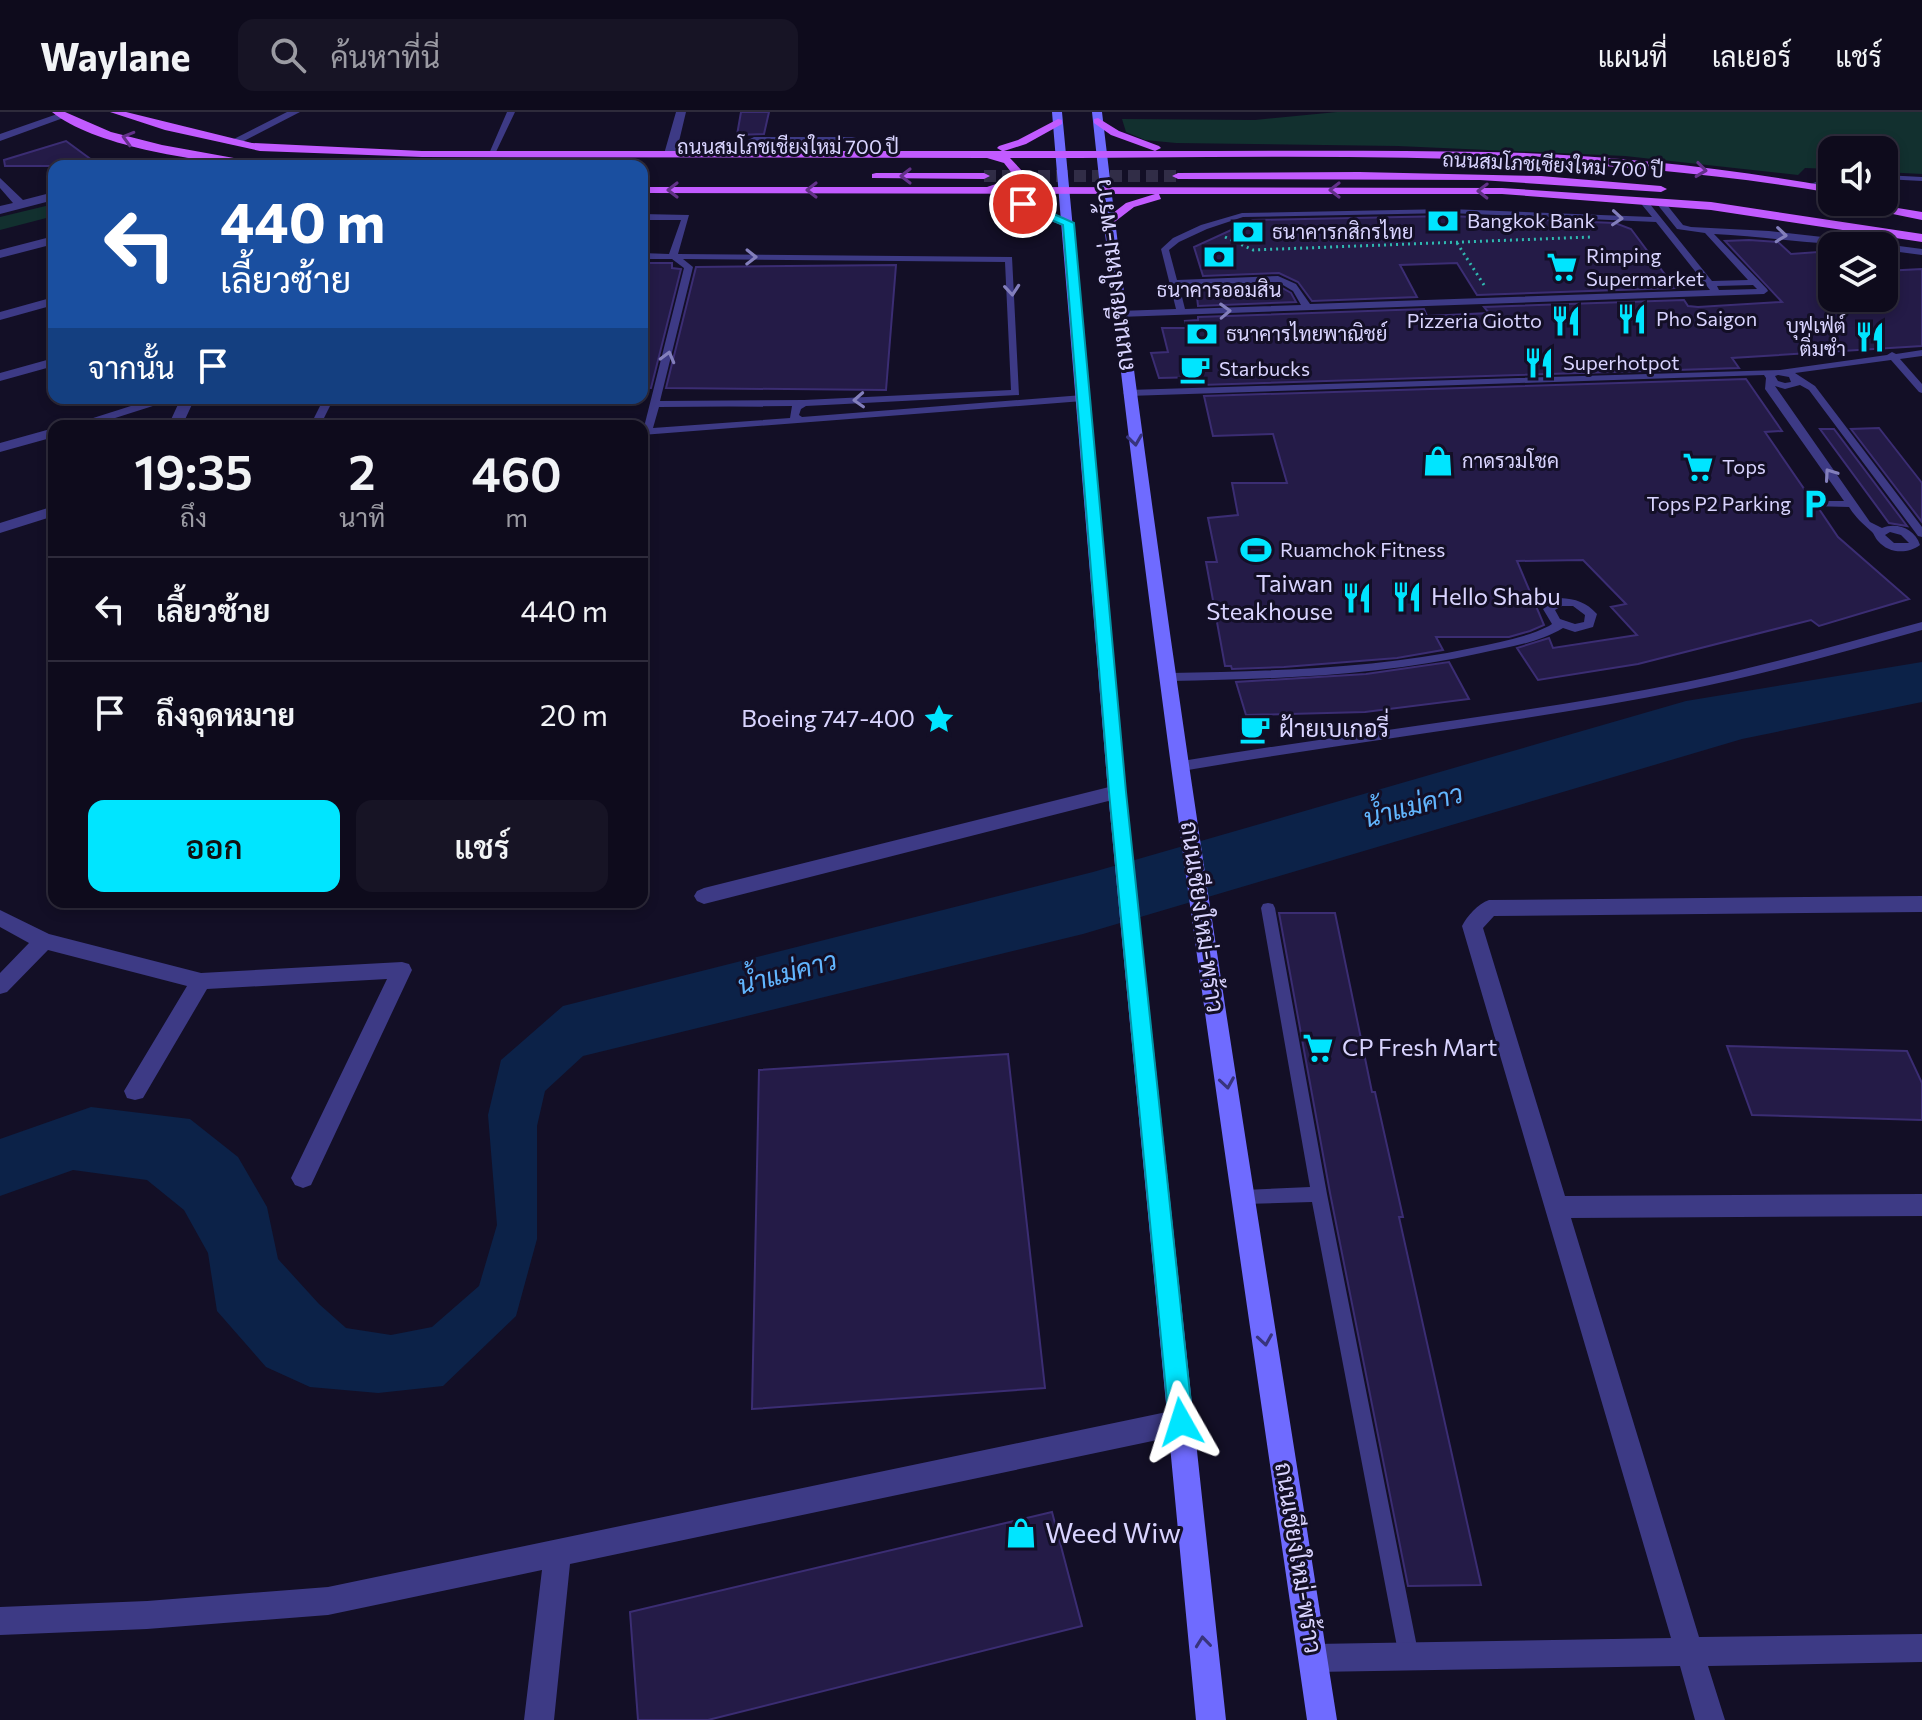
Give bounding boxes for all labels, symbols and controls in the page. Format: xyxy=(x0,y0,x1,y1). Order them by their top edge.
search box xyxy=(238,19,798,91)
text: Waylane xyxy=(40,32,190,79)
icon: search xyxy=(266,33,310,77)
text: ค้นหาที่นี่ xyxy=(330,37,440,74)
text: แผนที่ xyxy=(1598,39,1668,73)
text: เลเยอร์ xyxy=(1712,39,1791,73)
text: แชร์ xyxy=(1835,39,1882,73)
one-way arrow xyxy=(121,131,135,147)
street label: ถนนสมโภชเชียงใหม่ 700 ปี xyxy=(677,134,899,158)
map controls xyxy=(1818,136,1898,312)
button: sound xyxy=(1818,136,1898,216)
street label: ถนนสมโภชเชียงใหม่ 700 ปี xyxy=(1442,146,1664,182)
one-way arrow xyxy=(1695,162,1708,179)
one-way arrow xyxy=(899,167,912,185)
pin xyxy=(989,170,1057,238)
street label: ถนนเชียงใหม่-พร้าว xyxy=(1086,178,1139,373)
one-way arrow xyxy=(666,181,679,199)
one-way arrow xyxy=(805,181,818,199)
one-way arrow xyxy=(1328,181,1341,199)
icon: arrive xyxy=(1001,182,1045,226)
one-way arrow xyxy=(1476,182,1489,200)
text: 440 m xyxy=(220,186,385,255)
icon: left xyxy=(88,192,192,296)
bank icon: Bangkok Bank xyxy=(1426,204,1460,238)
place label: Bangkok Bank xyxy=(1467,208,1596,232)
one-way arrow xyxy=(1611,209,1624,226)
bank icon: ธนาคารกสิกรไทย xyxy=(1231,215,1265,249)
place label: ธนาคารกสิกรไทย xyxy=(1272,219,1413,243)
one-way arrow xyxy=(1775,227,1788,244)
button: layers xyxy=(1818,232,1898,312)
bank icon: ธนาคารออมสิน xyxy=(1202,240,1236,274)
place label: Rimping Supermarket xyxy=(1586,243,1704,290)
one-way arrow xyxy=(745,248,758,266)
supermarket icon: Rimping Supermarket xyxy=(1545,250,1579,284)
text: เลี้ยวซ้าย xyxy=(220,256,351,300)
place label: ธนาคารออมสิน xyxy=(1157,277,1281,301)
one-way arrow xyxy=(1003,284,1020,297)
one-way arrow xyxy=(1219,302,1232,319)
restaurant icon: Pho Saigon xyxy=(1615,302,1649,336)
restaurant icon: Pizzeria Giotto xyxy=(1549,304,1583,338)
place label: Pho Saigon xyxy=(1656,306,1757,330)
place label: Pizzeria Giotto xyxy=(1407,308,1542,332)
place label: บุฟเฟ่ต์ ติ่มซำ xyxy=(1786,312,1846,360)
bank icon: ธนาคารไทยพาณิชย์ xyxy=(1185,317,1219,351)
place label: ธนาคารไทยพาณิชย์ xyxy=(1226,320,1387,345)
restaurant icon: บุฟเฟ่ต์ ติ่มซำ xyxy=(1853,320,1887,354)
icon: arrive xyxy=(191,344,235,388)
restaurant icon: Superhotpot xyxy=(1522,346,1556,380)
text: จากนั้น xyxy=(88,348,175,385)
one-way arrow xyxy=(659,350,675,364)
place label: Superhotpot xyxy=(1563,350,1680,374)
cafe icon: Starbucks xyxy=(1178,352,1212,386)
place label: Starbucks xyxy=(1219,356,1310,380)
one-way arrow xyxy=(852,392,865,409)
one-way arrow xyxy=(1126,433,1143,447)
text: 19:35 xyxy=(134,441,253,500)
text: 2 xyxy=(349,441,376,500)
text: 460 xyxy=(471,443,562,502)
shop icon: กาดรวมโชค xyxy=(1421,444,1455,478)
place label: กาดรวมโชค xyxy=(1462,448,1559,472)
supermarket icon: Tops xyxy=(1681,450,1715,484)
place label: Tops xyxy=(1722,454,1766,478)
one-way arrow xyxy=(1826,468,1840,483)
parking icon: Tops P2 Parking xyxy=(1798,487,1832,521)
place label: Tops P2 Parking xyxy=(1646,491,1791,515)
text: ถึง xyxy=(180,501,207,532)
text: นาที xyxy=(339,501,385,532)
text: m xyxy=(505,501,528,532)
sports icon: Ruamchok Fitness xyxy=(1239,533,1273,567)
place label: Ruamchok Fitness xyxy=(1280,537,1445,561)
place label: Taiwan Steakhouse xyxy=(1206,568,1333,625)
restaurant icon: Hello Shabu xyxy=(1390,580,1424,614)
restaurant icon: Taiwan Steakhouse xyxy=(1340,581,1374,615)
place label: Hello Shabu xyxy=(1431,581,1561,610)
icon: left xyxy=(88,587,132,631)
text: เลี้ยวซ้าย xyxy=(156,591,270,628)
text: 440 m xyxy=(521,591,608,628)
icon: arrive xyxy=(88,691,132,735)
text: ถึงจุดหมาย xyxy=(156,695,295,732)
text: 20 m xyxy=(540,695,608,732)
place icon: Boeing 747-400 xyxy=(922,702,956,736)
place label: Boeing 747-400 xyxy=(741,703,915,732)
place label: ฝ้ายเบเกอรี่ xyxy=(1279,708,1389,742)
cafe icon: ฝ้ายเบเกอรี่ xyxy=(1238,712,1272,746)
water label: น้ำแม่คาว xyxy=(1358,773,1466,833)
button: ออก xyxy=(88,800,340,892)
button: แชร์ xyxy=(356,800,608,892)
street label: ถนนเชียงใหม่-พร้าว xyxy=(1176,819,1231,1014)
water label: น้ำแม่คาว xyxy=(732,940,840,1000)
supermarket icon: CP Fresh Mart xyxy=(1301,1031,1335,1065)
place label: CP Fresh Mart xyxy=(1342,1032,1497,1061)
one-way arrow xyxy=(1217,1077,1234,1090)
one-way arrow xyxy=(1256,1334,1273,1347)
position arrow xyxy=(1139,1380,1223,1464)
street label: ถนนเชียงใหม่-พร้าว xyxy=(1270,1460,1329,1655)
place label: Weed Wiw xyxy=(1045,1515,1181,1549)
shop icon: Weed Wiw xyxy=(1004,1516,1038,1550)
one-way arrow xyxy=(1195,1635,1212,1648)

